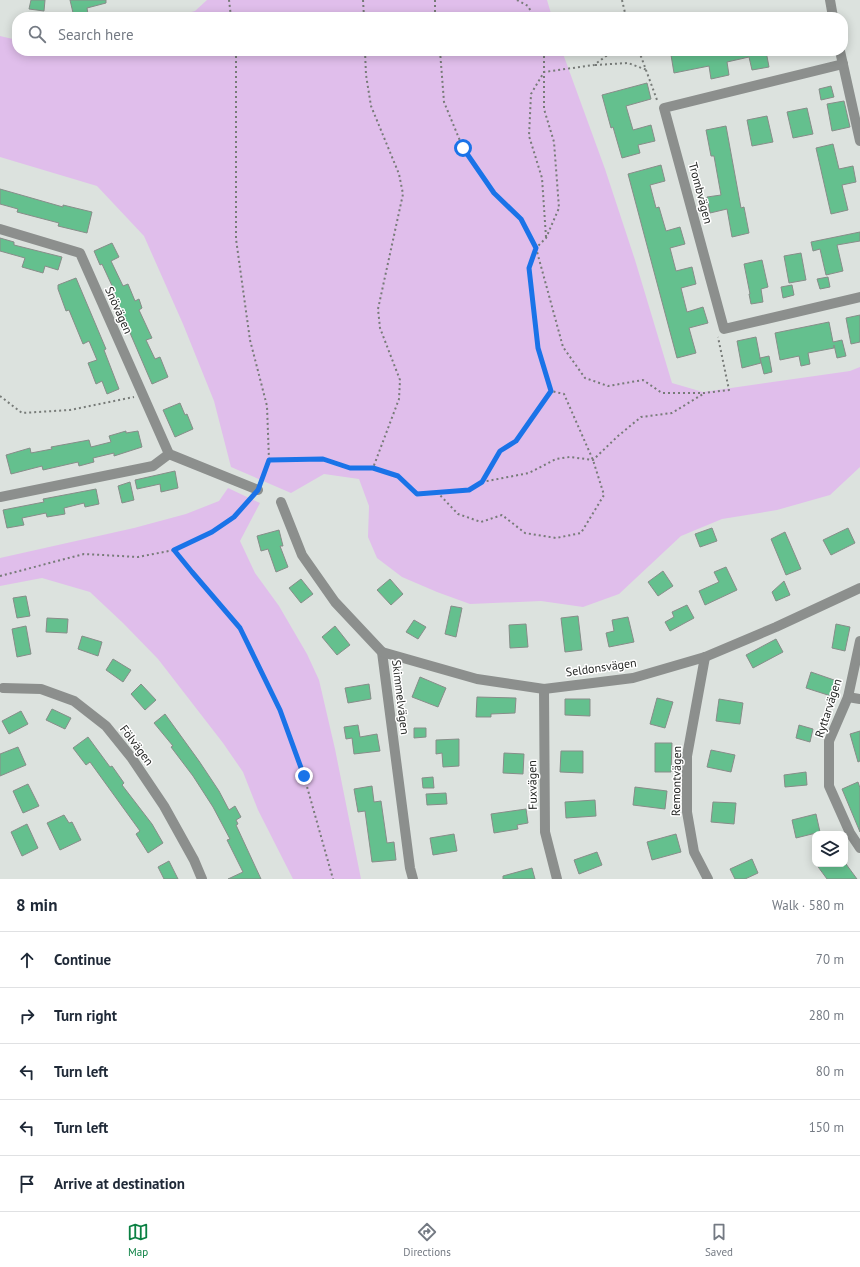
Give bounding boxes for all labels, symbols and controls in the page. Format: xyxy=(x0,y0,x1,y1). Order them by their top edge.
search box xyxy=(12,12,848,56)
icon: search xyxy=(26,23,48,45)
text: Search here xyxy=(58,25,134,44)
route start xyxy=(454,139,472,157)
street label: Trombvägen xyxy=(686,161,716,225)
street label: Snövägen xyxy=(102,284,136,336)
street label: Seldonsvägen xyxy=(565,655,637,679)
street label: Skimmelvägen xyxy=(389,659,413,735)
street label: Ryttarvägen xyxy=(811,677,845,739)
street label: Fölvägen xyxy=(117,722,157,768)
street label: Remontvägen xyxy=(668,746,684,816)
street label: Fuxvägen xyxy=(524,760,540,810)
route end xyxy=(295,767,313,785)
map controls xyxy=(812,831,848,867)
button: layers xyxy=(812,831,848,867)
text: 8 min xyxy=(16,894,57,916)
text: Walk · 580 m xyxy=(772,897,844,914)
icon: ahead xyxy=(16,949,38,971)
text: Continue xyxy=(54,950,111,969)
text: 70 m xyxy=(816,951,844,968)
icon: right xyxy=(16,1005,38,1027)
text: Turn right xyxy=(54,1006,117,1025)
text: 280 m xyxy=(809,1007,844,1024)
icon: left xyxy=(16,1061,38,1083)
text: Turn left xyxy=(54,1062,108,1081)
text: 80 m xyxy=(816,1063,844,1080)
icon: left xyxy=(16,1117,38,1139)
text: Turn left xyxy=(54,1118,108,1137)
text: 150 m xyxy=(809,1119,844,1136)
icon: arrive xyxy=(16,1173,38,1195)
text: Arrive at destination xyxy=(54,1174,185,1193)
tab: Map xyxy=(127,1221,149,1259)
tab: Directions xyxy=(403,1221,451,1259)
tab: Saved xyxy=(705,1221,733,1259)

